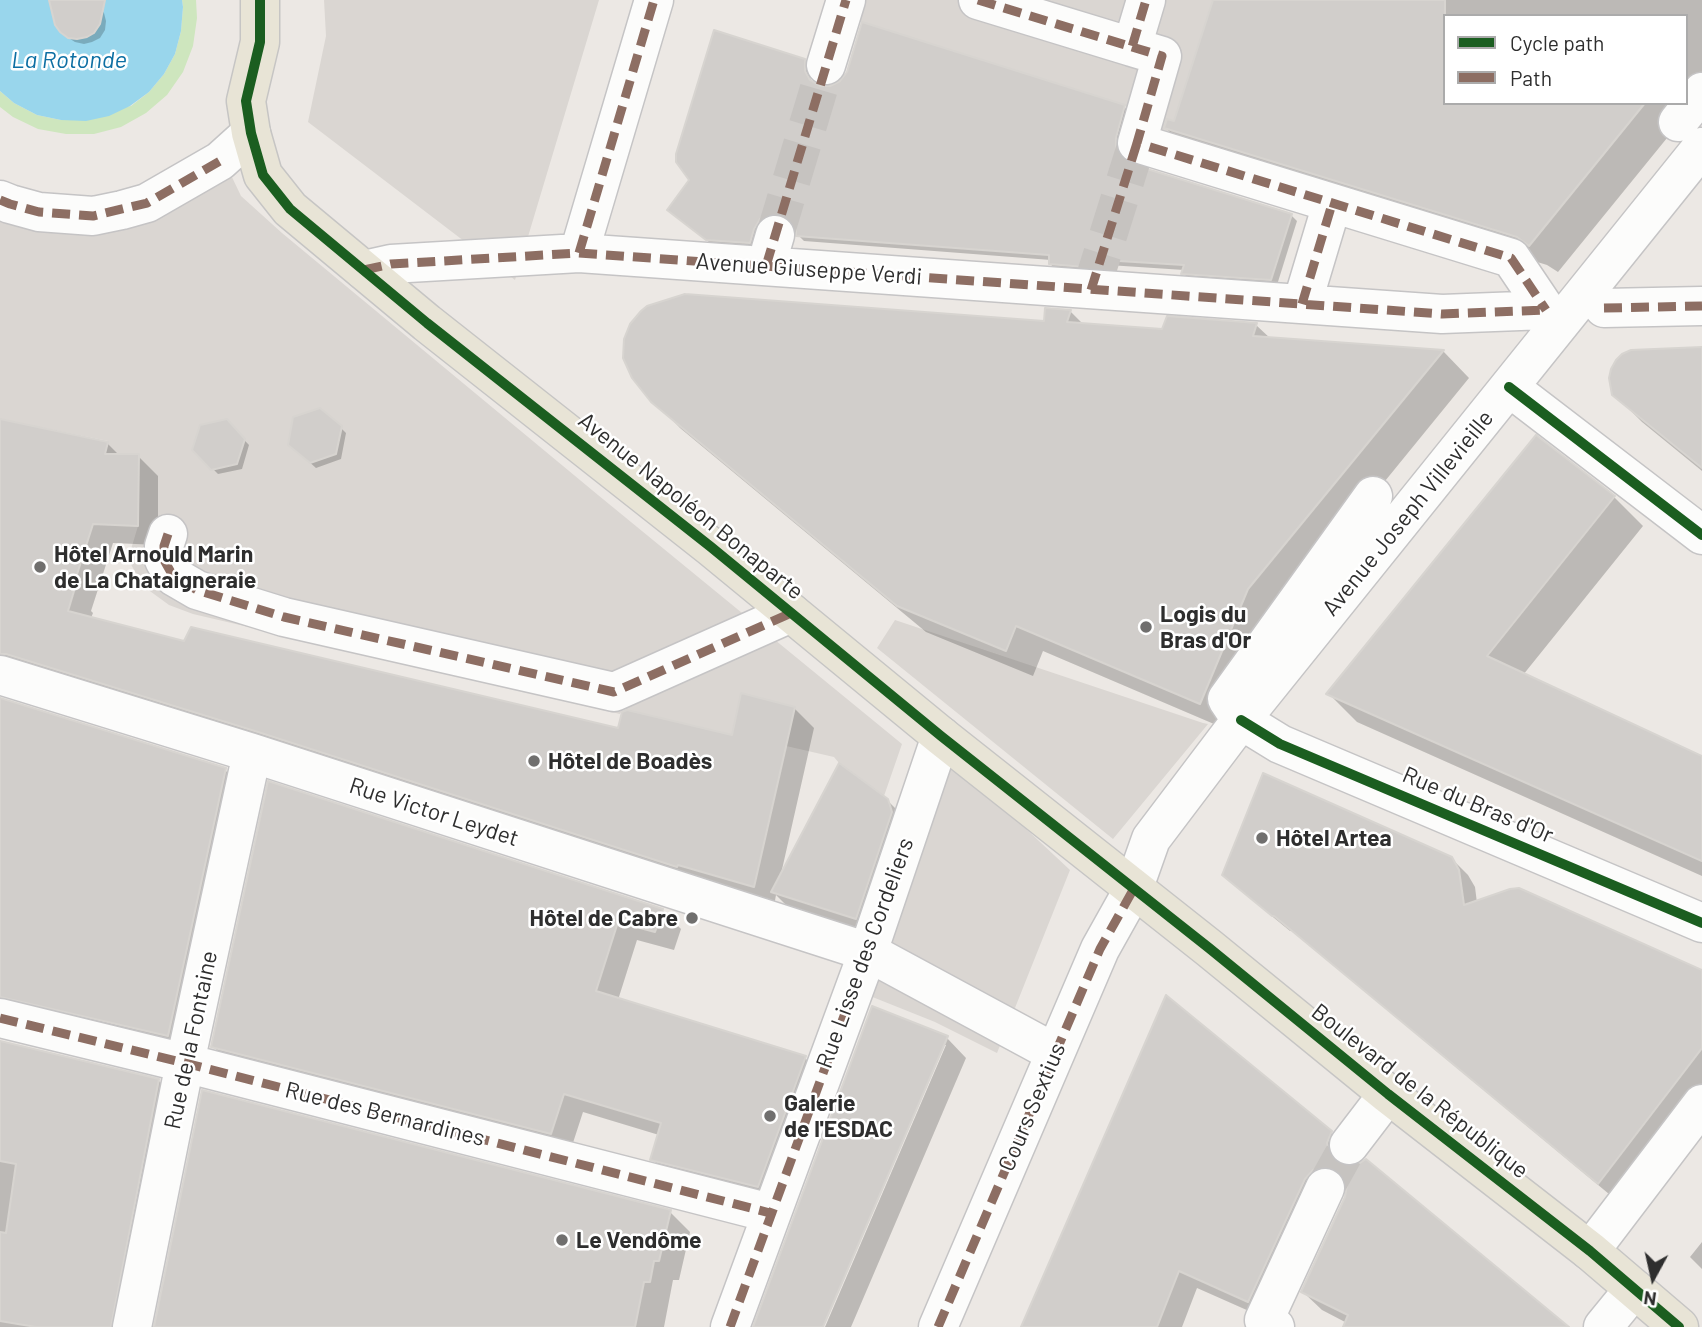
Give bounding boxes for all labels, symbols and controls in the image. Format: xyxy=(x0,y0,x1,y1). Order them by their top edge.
legend xyxy=(1443,14,1688,105)
text: Cycle path xyxy=(1510,30,1604,55)
water label: La Rotonde xyxy=(11,46,127,74)
text: Path xyxy=(1510,65,1552,90)
street label: Avenue Giuseppe Verdi xyxy=(695,247,923,291)
street label: Avenue Joseph Villevieille xyxy=(1317,405,1499,621)
street label: Avenue Napoléon Bonaparte xyxy=(573,407,809,605)
place label: Hôtel Arnould Marin de La Chataigneraie xyxy=(54,540,256,594)
marker: Hôtel Arnould Marin de La Chataigneraie xyxy=(32,559,48,575)
place label: Logis du Bras d'Or xyxy=(1160,600,1251,654)
marker: Logis du Bras d'Or xyxy=(1138,619,1154,635)
place label: Hôtel de Boadès xyxy=(548,747,712,775)
marker: Hôtel de Boadès xyxy=(526,753,542,769)
street label: Rue du Bras d'Or xyxy=(1398,761,1558,849)
street label: Rue Victor Leydet xyxy=(346,772,522,852)
place label: Hôtel Artea xyxy=(1276,824,1392,852)
marker: Hôtel Artea xyxy=(1254,830,1270,846)
street label: Rue Lisse des Cordeliers xyxy=(810,834,920,1072)
place label: Hôtel de Cabre xyxy=(530,904,678,932)
marker: Hôtel de Cabre xyxy=(684,910,700,926)
street label: Rue de la Fontaine xyxy=(159,948,223,1132)
street label: Boulevard de la République xyxy=(1306,998,1534,1184)
street label: Cours Sextius xyxy=(993,1039,1071,1175)
street label: Rue des Bernardines xyxy=(282,1076,488,1152)
place label: Galerie de l'ESDAC xyxy=(784,1089,893,1143)
marker: Galerie de l'ESDAC xyxy=(762,1108,778,1124)
place label: Le Vendôme xyxy=(576,1226,702,1254)
marker: Le Vendôme xyxy=(554,1232,570,1248)
north arrow xyxy=(1618,1243,1688,1313)
text: N xyxy=(1642,1287,1658,1312)

